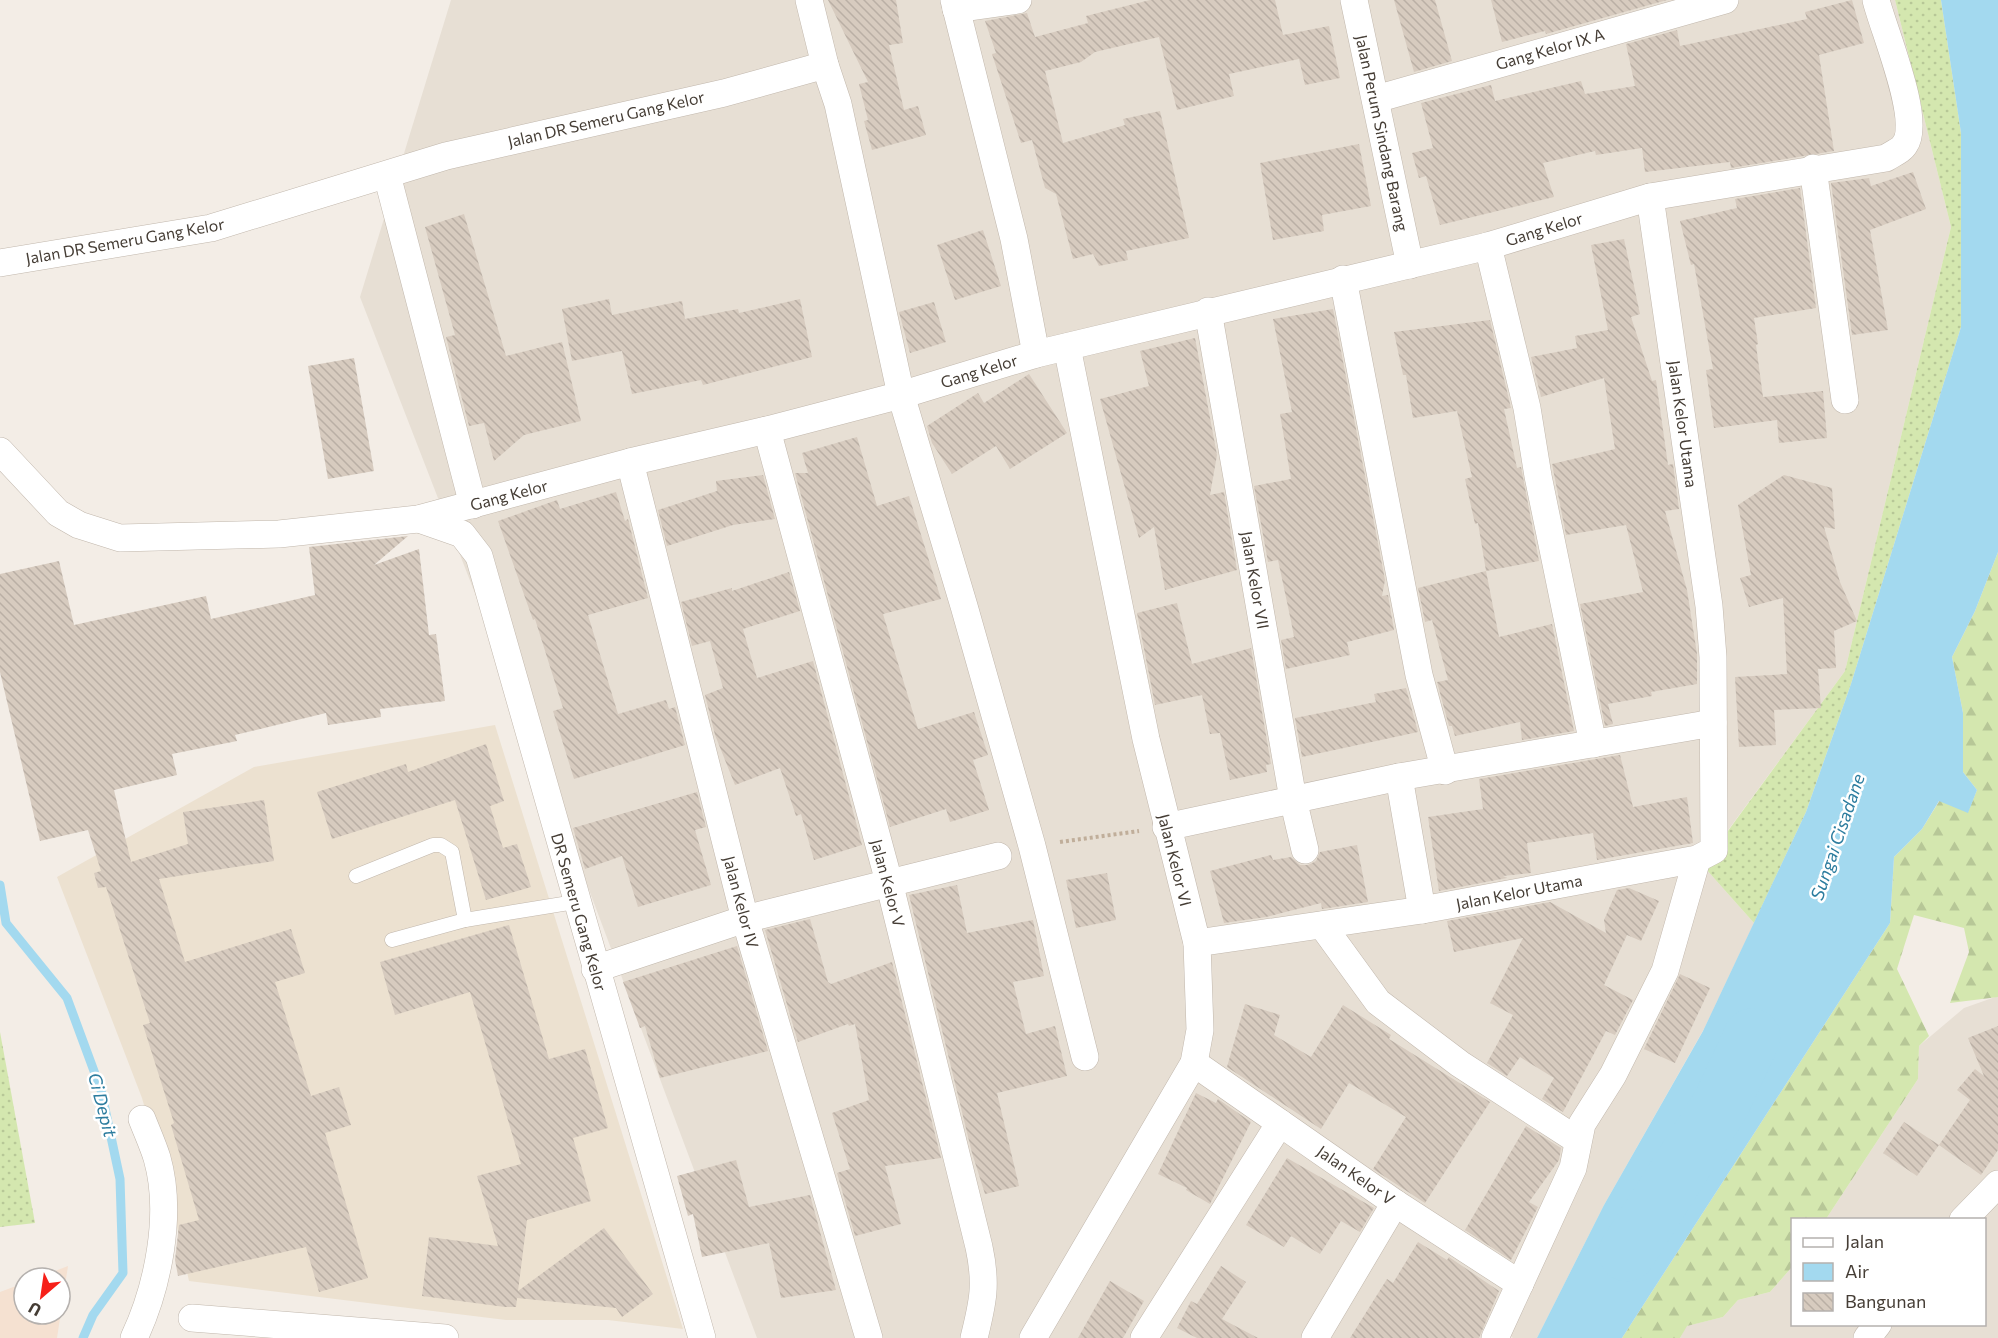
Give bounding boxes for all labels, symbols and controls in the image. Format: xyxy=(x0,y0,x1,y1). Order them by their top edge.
street label: Gang Kelor IX A xyxy=(1493,24,1606,73)
street label: Jalan Perum Sindang Barang xyxy=(1352,33,1413,233)
street label: Jalan DR Semeru Gang Kelor xyxy=(506,86,707,150)
street label: Gang Kelor xyxy=(1503,208,1585,249)
street label: Jalan DR Semeru Gang Kelor xyxy=(24,214,226,267)
street label: Gang Kelor xyxy=(938,350,1020,391)
street label: Jalan Kelor Utama xyxy=(1665,359,1702,489)
street label: Gang Kelor xyxy=(468,475,550,514)
street label: Jalan Kelor VII xyxy=(1238,529,1273,630)
water label: Sungai Cisadane xyxy=(1805,770,1869,903)
street label: Jalan Kelor VI xyxy=(1155,812,1196,908)
street label: DR Semeru Gang Kelor xyxy=(548,831,611,994)
street label: Jalan Kelor V xyxy=(868,837,909,929)
street label: Jalan Kelor IV xyxy=(720,854,763,950)
street label: Jalan Kelor Utama xyxy=(1454,870,1584,913)
water label: Ci Depit xyxy=(84,1070,122,1140)
street label: Jalan Kelor V xyxy=(1314,1141,1399,1208)
legend xyxy=(1791,1218,1986,1326)
text: Jalan xyxy=(1845,1230,1884,1252)
text: Air xyxy=(1845,1260,1869,1282)
north arrow xyxy=(12,1266,72,1326)
text: Bangunan xyxy=(1845,1290,1926,1312)
text: U xyxy=(25,1298,44,1321)

